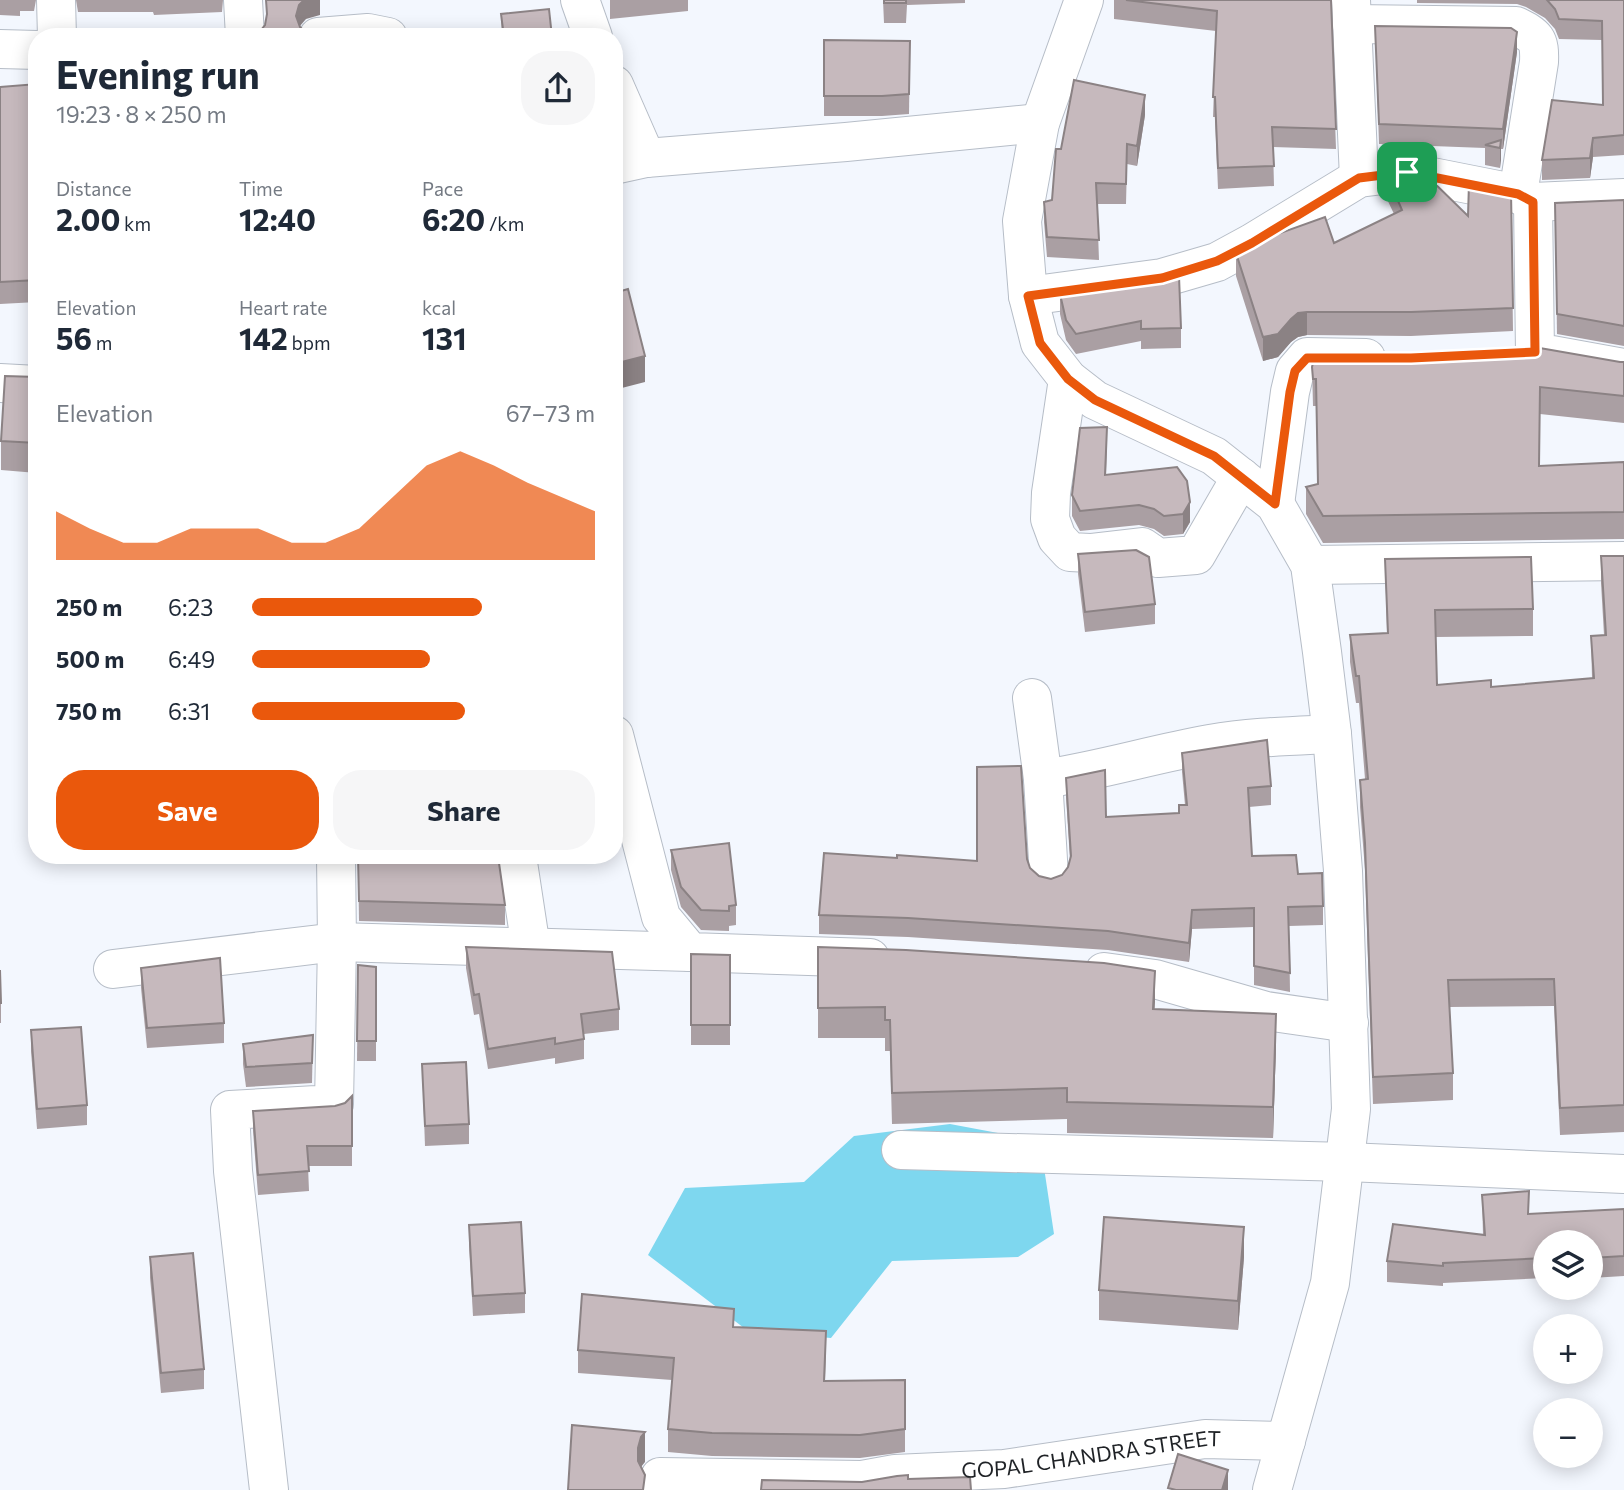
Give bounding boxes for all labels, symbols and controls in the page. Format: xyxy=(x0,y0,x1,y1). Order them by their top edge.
text: Evening run xyxy=(56,50,260,97)
button: share xyxy=(521,51,595,125)
text: 19:23 · 8 × 250 m xyxy=(56,100,227,128)
pin xyxy=(1377,142,1437,202)
icon: arrive xyxy=(1388,153,1426,191)
text: Distance xyxy=(56,177,132,200)
text: Time xyxy=(239,177,283,200)
text: Pace xyxy=(422,177,463,200)
text: 2.00 xyxy=(56,200,120,237)
text: 12:40 xyxy=(239,200,316,237)
text: 6:20 xyxy=(422,200,485,237)
text: km xyxy=(120,212,151,235)
text: /km xyxy=(485,212,524,235)
text: Elevation xyxy=(56,296,136,319)
text: Heart rate xyxy=(239,296,327,319)
text: kcal xyxy=(422,296,456,319)
text: 56 xyxy=(56,319,92,356)
text: 142 xyxy=(239,319,288,356)
text: 131 xyxy=(422,319,467,356)
text: m xyxy=(92,331,112,354)
text: bpm xyxy=(288,331,331,354)
text: Elevation xyxy=(56,399,153,427)
text: 67–73 m xyxy=(506,399,595,427)
text: 250 m xyxy=(56,593,122,621)
text: 6:23 xyxy=(168,593,213,621)
text: 500 m xyxy=(56,645,124,673)
text: 6:49 xyxy=(168,645,215,673)
text: 750 m xyxy=(56,697,122,725)
text: 6:31 xyxy=(168,697,210,725)
button: Save xyxy=(56,770,319,850)
button: Share xyxy=(333,770,595,850)
map controls xyxy=(1533,1230,1603,1468)
button: layers xyxy=(1533,1230,1603,1300)
button: + xyxy=(1533,1314,1603,1384)
button: − xyxy=(1533,1398,1603,1468)
street label: GOPAL CHANDRA STREET xyxy=(961,1425,1221,1482)

